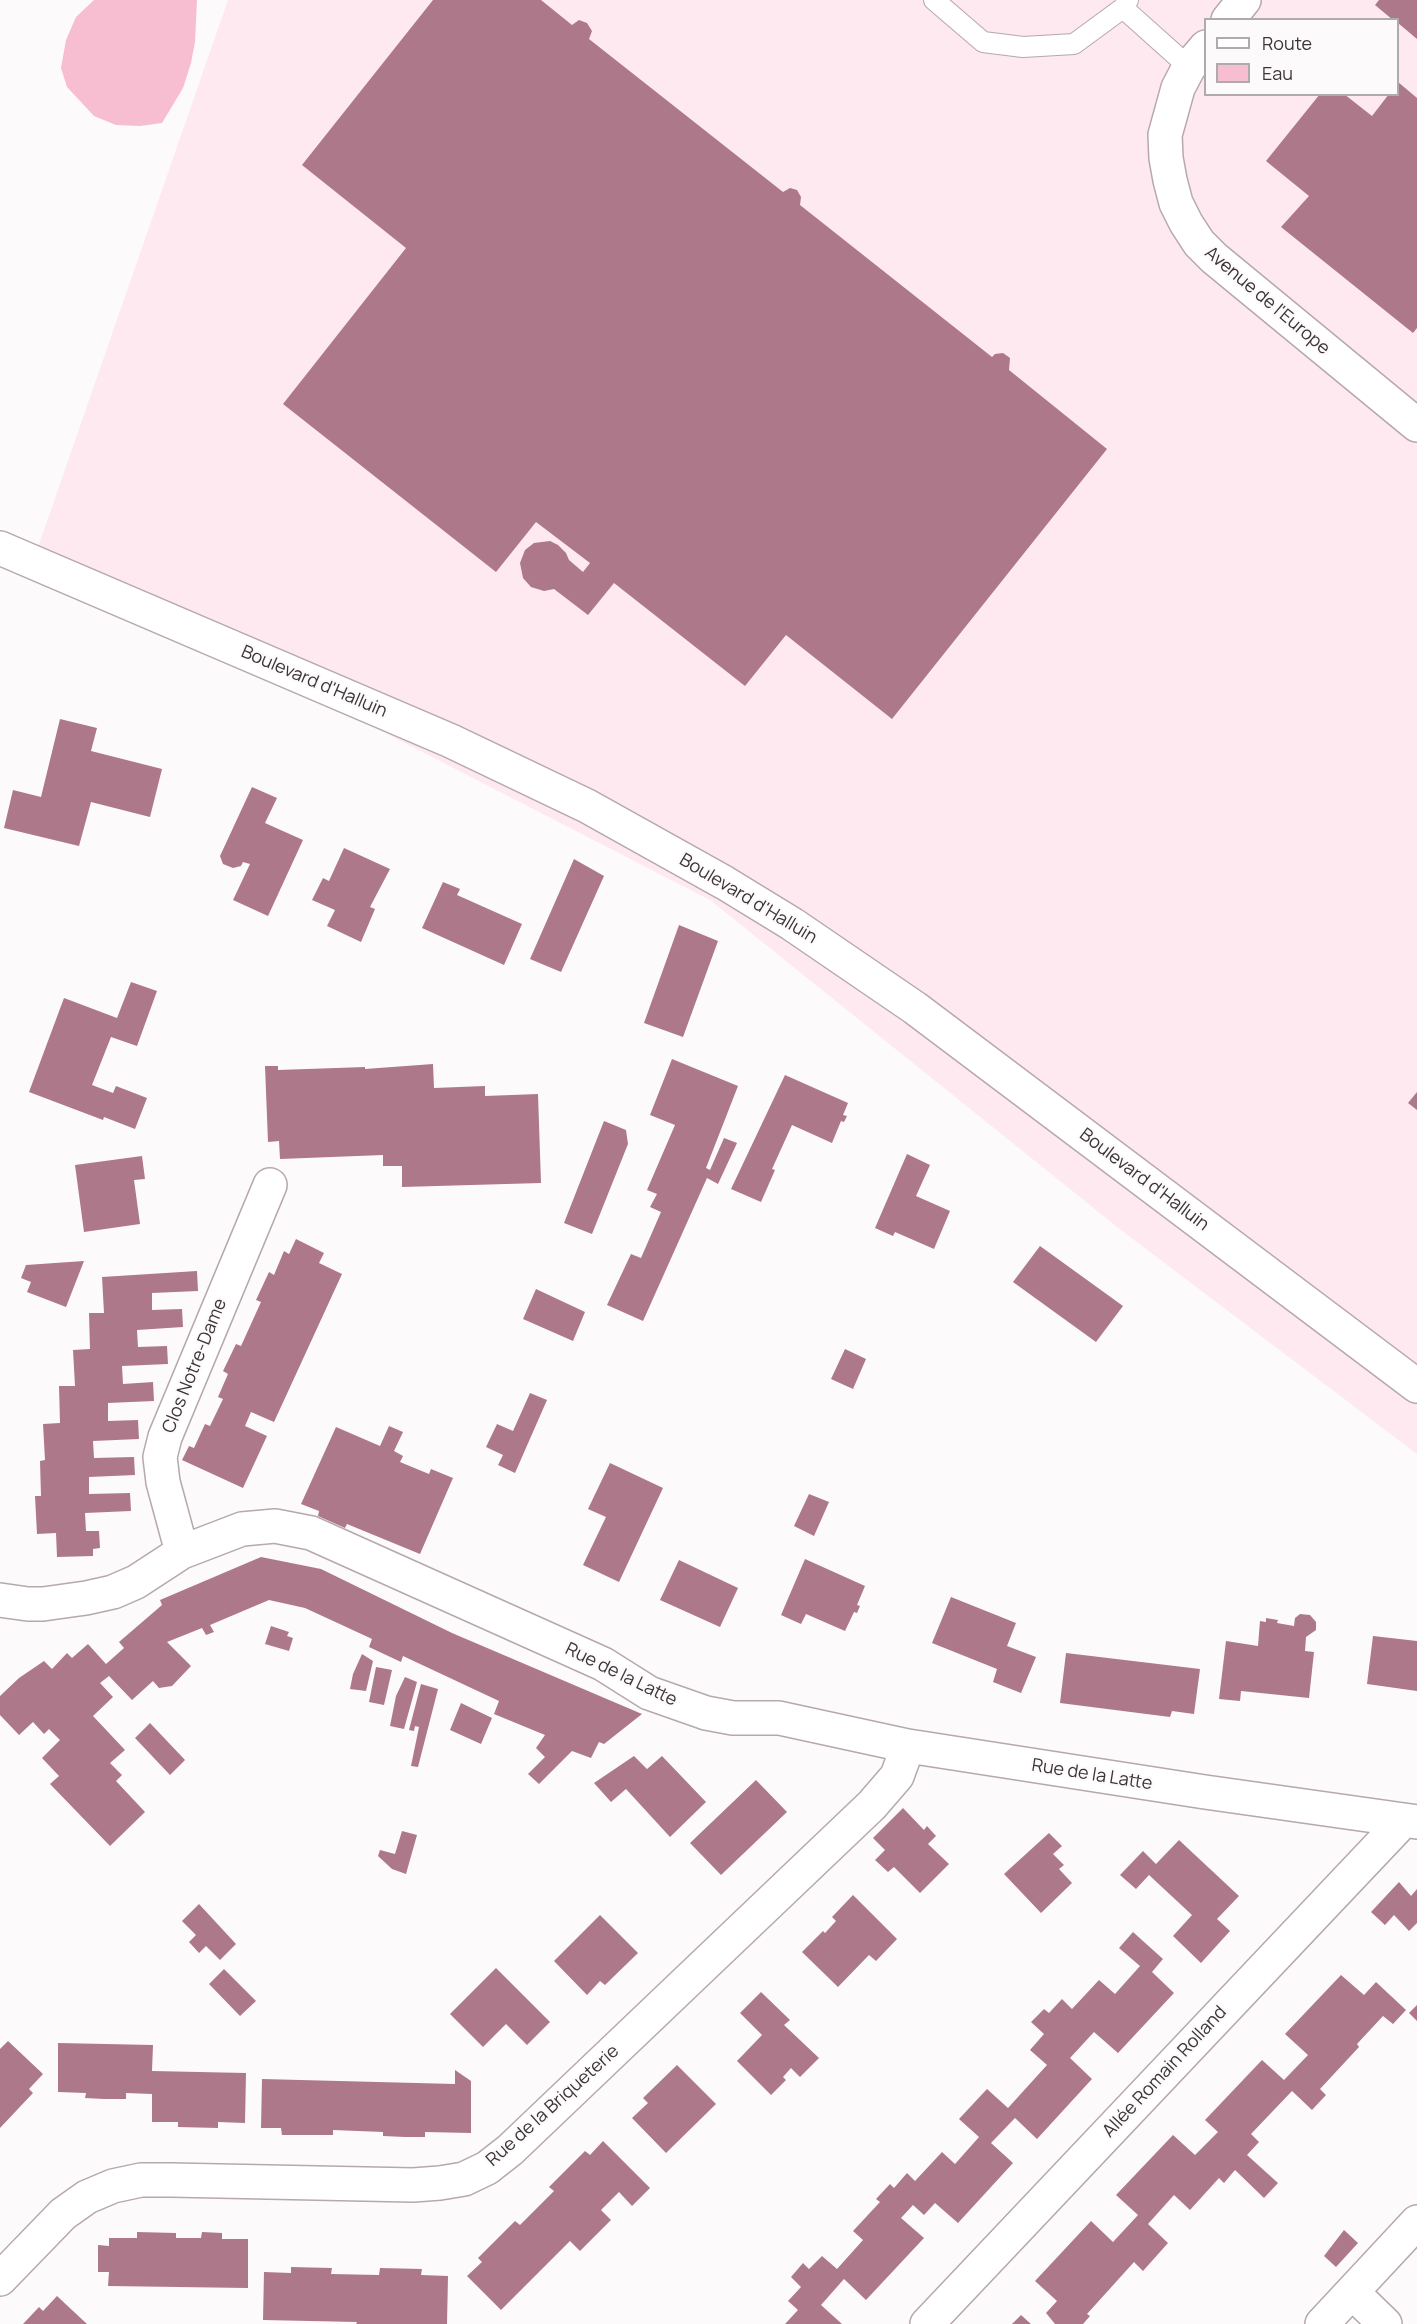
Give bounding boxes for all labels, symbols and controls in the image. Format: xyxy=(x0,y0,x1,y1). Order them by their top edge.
legend xyxy=(1204,18,1399,96)
text: Route xyxy=(1262,31,1312,55)
text: Eau xyxy=(1262,61,1293,85)
street label: Avenue de l'Europe xyxy=(1200,242,1334,360)
street label: Boulevard d'Halluin xyxy=(238,641,390,723)
street label: Boulevard d'Halluin xyxy=(675,849,821,949)
street label: Boulevard d'Halluin xyxy=(1075,1124,1213,1236)
street label: Clos Notre-Dame xyxy=(158,1296,232,1436)
street label: Rue de la Latte xyxy=(562,1639,680,1711)
street label: Rue de la Latte xyxy=(1030,1755,1154,1795)
street label: Allée Romain Rolland xyxy=(1098,2002,1232,2142)
street label: Rue de la Briqueterie xyxy=(482,2041,624,2171)

